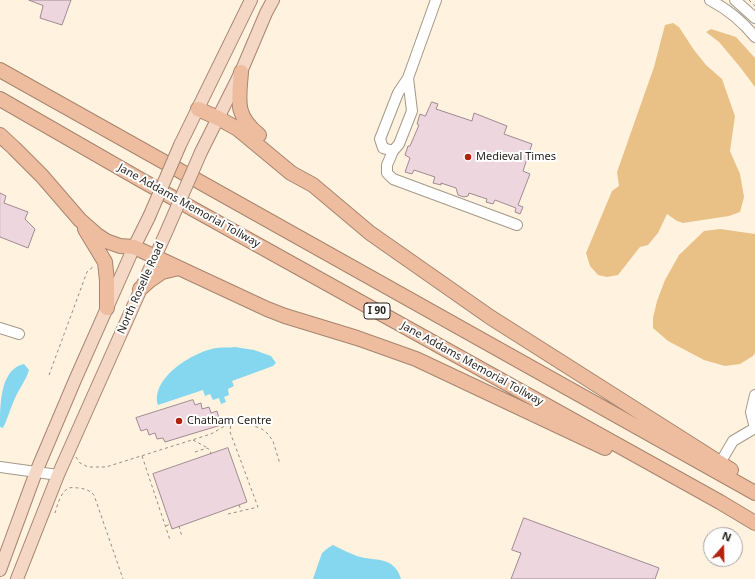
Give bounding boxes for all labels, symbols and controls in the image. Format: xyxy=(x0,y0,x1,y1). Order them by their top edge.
place label: Medieval Times xyxy=(476,150,556,164)
marker: Medieval Times xyxy=(463,152,473,162)
street label: Jane Addams Memorial Tollway xyxy=(116,161,262,251)
street label: North Roselle Road xyxy=(115,240,167,336)
road number: I 90 xyxy=(364,303,390,319)
street label: Jane Addams Memorial Tollway xyxy=(399,319,545,409)
place label: Chatham Centre xyxy=(187,414,271,428)
marker: Chatham Centre xyxy=(174,416,184,426)
north arrow xyxy=(703,527,743,567)
text: N xyxy=(720,528,734,545)

